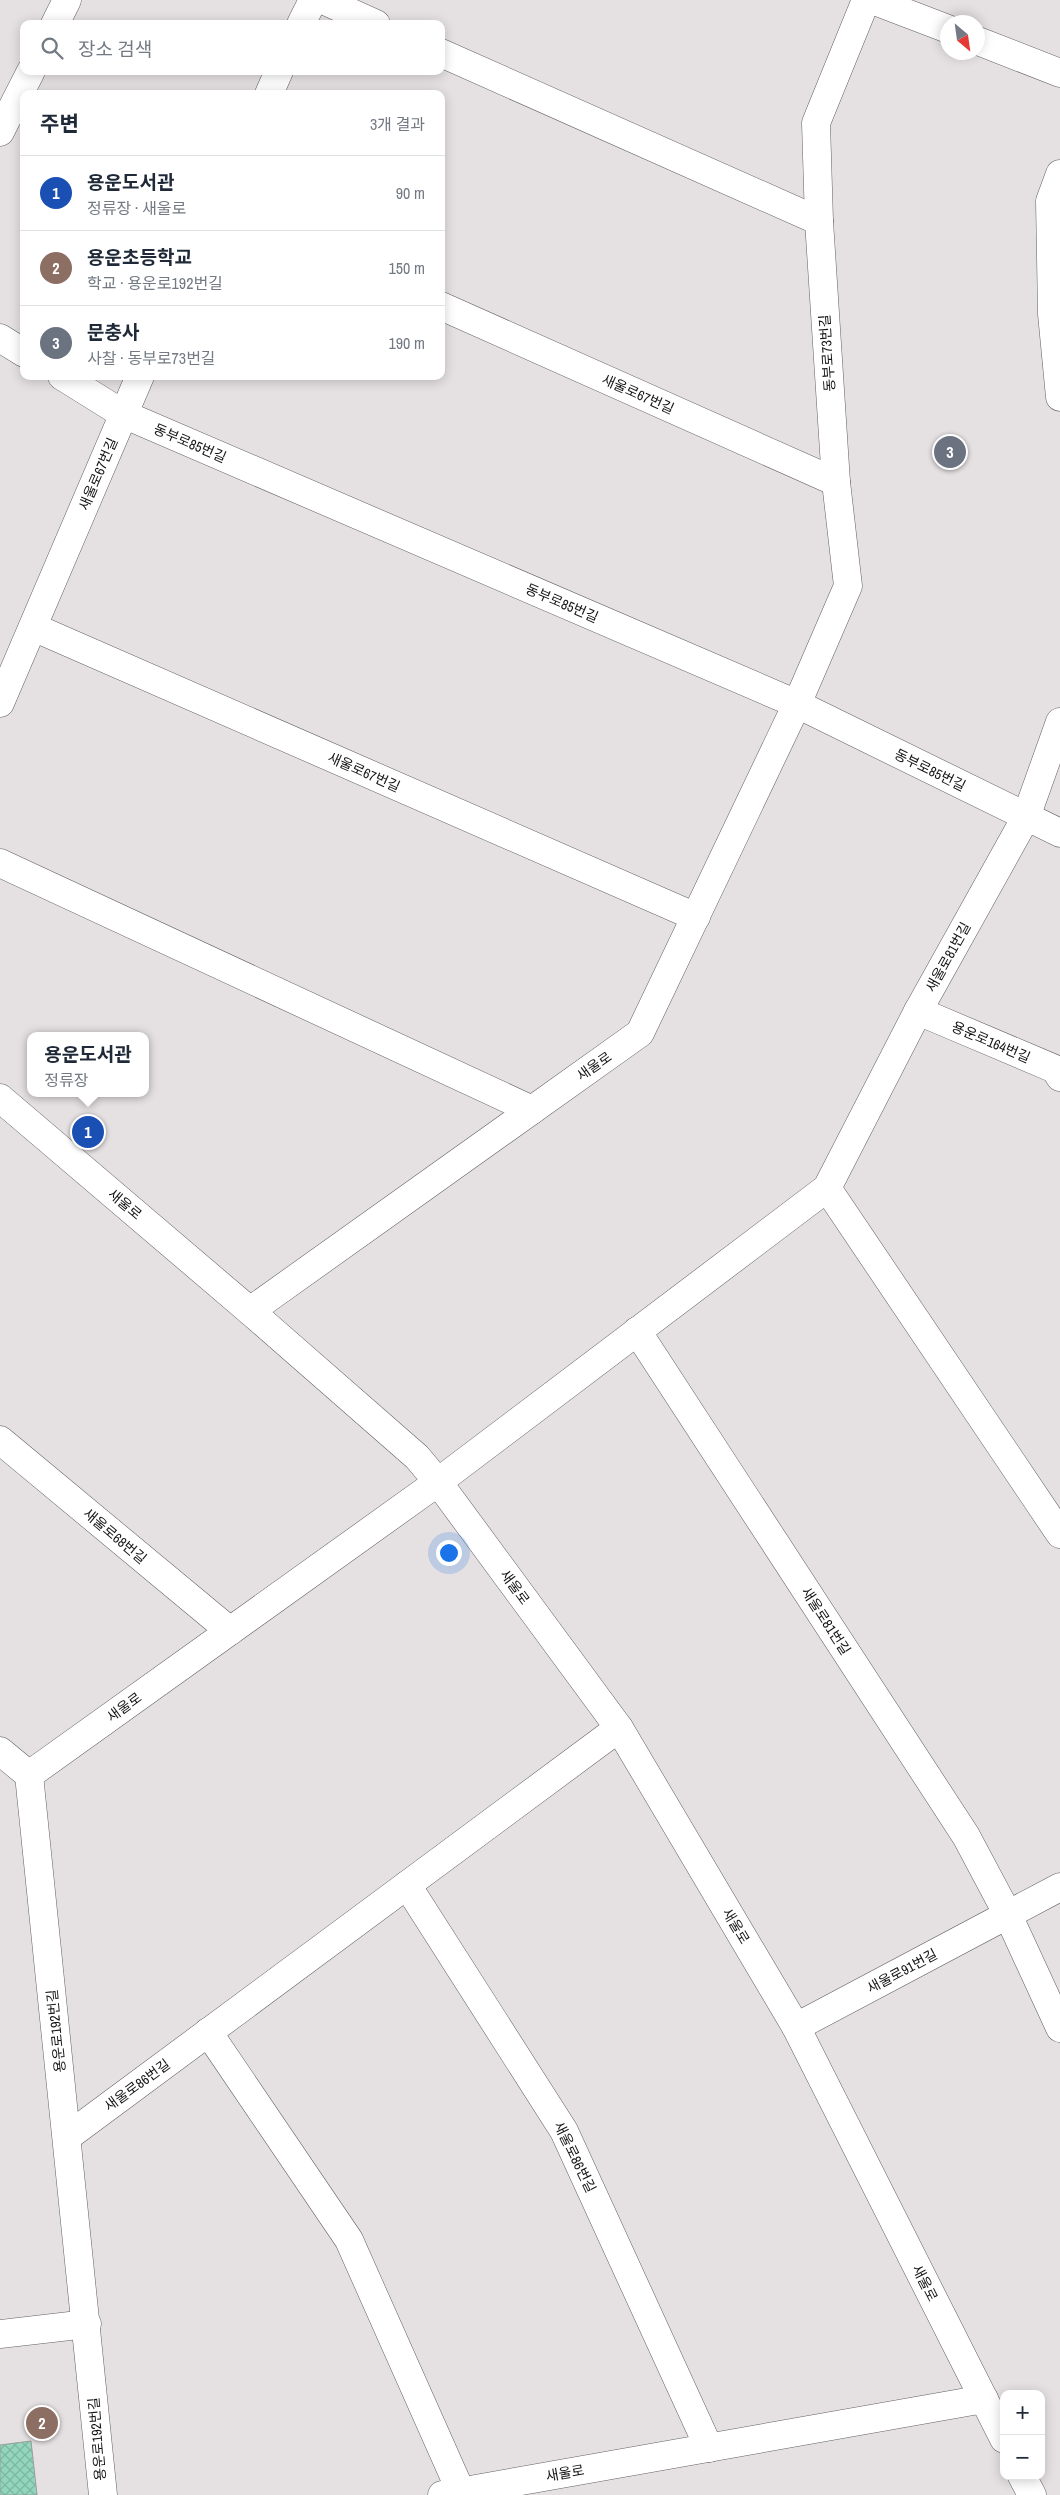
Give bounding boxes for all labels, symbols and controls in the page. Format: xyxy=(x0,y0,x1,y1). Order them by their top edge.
north arrow xyxy=(940,15,985,60)
search box xyxy=(20,20,445,75)
icon: search xyxy=(38,34,66,62)
text: 장소 검색 xyxy=(78,36,152,62)
text: 주변 xyxy=(40,109,79,138)
text: 3개 결과 xyxy=(370,113,425,135)
text: 용운도서관 xyxy=(87,169,174,195)
text: 1 xyxy=(52,182,60,204)
text: 90 m xyxy=(396,182,425,204)
text: 정류장 · 새울로 xyxy=(87,197,186,219)
text: 용운초등학교 xyxy=(87,244,192,270)
text: 2 xyxy=(52,257,60,279)
text: 150 m xyxy=(389,257,425,279)
text: 학교 · 용운로192번길 xyxy=(87,272,223,294)
street label: 동부로73번길 xyxy=(815,314,839,392)
text: 문충사 xyxy=(87,319,139,345)
text: 3 xyxy=(52,332,60,354)
text: 190 m xyxy=(389,332,425,354)
text: 사찰 · 동부로73번길 xyxy=(87,347,216,369)
street label: 새울로67번길 xyxy=(599,370,677,418)
street label: 동부로85번길 xyxy=(151,420,229,466)
pin: 3 xyxy=(934,433,966,471)
street label: 새울로67번길 xyxy=(75,435,121,513)
street label: 동부로85번길 xyxy=(523,580,601,626)
street label: 동부로85번길 xyxy=(891,745,969,795)
street label: 새울로67번길 xyxy=(325,748,403,796)
street label: 새울로81번길 xyxy=(921,919,975,995)
street label: 용운로164번길 xyxy=(949,1017,1033,1067)
popup xyxy=(27,1032,149,1097)
text: 용운도서관 xyxy=(44,1041,132,1067)
street label: 새울로 xyxy=(573,1047,615,1084)
text: 정류장 xyxy=(44,1069,88,1091)
pin: 1 xyxy=(72,1113,104,1151)
street label: 새울로 xyxy=(104,1185,146,1223)
street label: 새울로68번길 xyxy=(80,1504,150,1568)
your location xyxy=(436,1540,462,1566)
street label: 새울로 xyxy=(496,1566,534,1608)
street label: 새울로81번길 xyxy=(797,1584,855,1658)
street label: 새울로 xyxy=(103,1688,145,1726)
street label: 새울로 xyxy=(718,1905,754,1947)
street label: 새울로91번길 xyxy=(864,1945,940,1997)
street label: 용운로192번길 xyxy=(43,1989,69,2073)
street label: 새울로86번길 xyxy=(100,2055,174,2115)
street label: 새울로86번길 xyxy=(550,2118,600,2196)
street label: 새울로 xyxy=(908,2262,942,2304)
map controls xyxy=(1000,2390,1045,2480)
button: + xyxy=(1000,2390,1045,2435)
street label: 용운로192번길 xyxy=(84,2397,110,2481)
pin: 2 xyxy=(26,2404,58,2442)
button: − xyxy=(1000,2435,1045,2480)
street label: 새울로 xyxy=(544,2461,586,2485)

